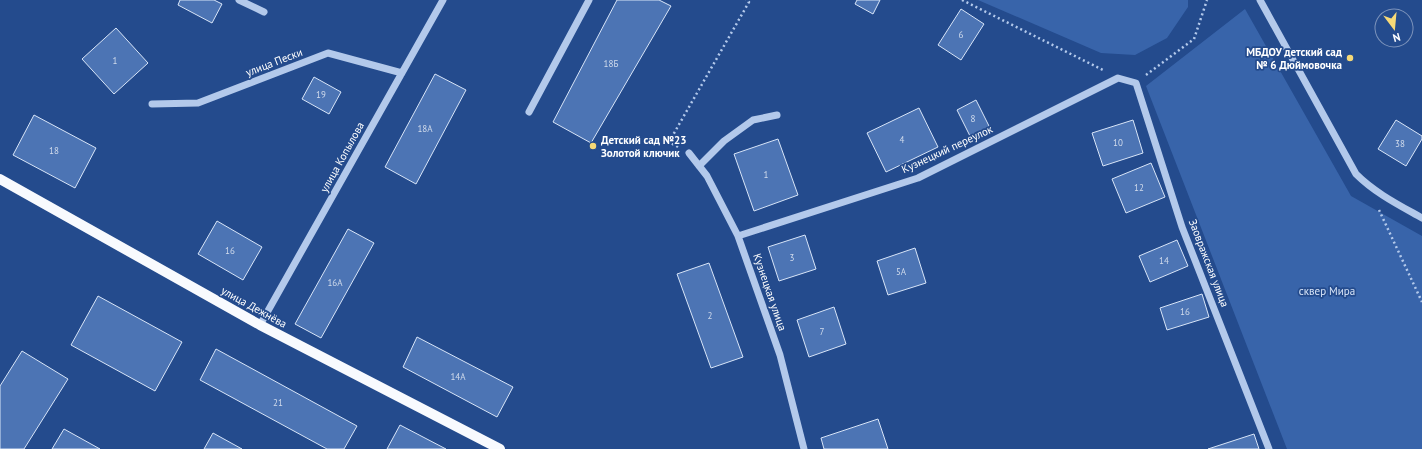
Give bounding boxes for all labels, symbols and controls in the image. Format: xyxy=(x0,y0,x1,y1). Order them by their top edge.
north arrow xyxy=(1374,8,1414,48)
house number: 6 xyxy=(959,29,964,40)
text: N xyxy=(1391,30,1402,45)
street label: улица Пески xyxy=(244,45,304,79)
place label: МБДОУ детский сад № 6 Дюймовочка xyxy=(1246,45,1343,72)
marker: МБДОУ детский сад № 6 Дюймовочка xyxy=(1345,53,1355,63)
house number: 1 xyxy=(113,55,118,66)
house number: 18Б xyxy=(604,58,618,69)
house number: 19 xyxy=(316,89,326,100)
house number: 8 xyxy=(971,113,976,124)
street label: улица Копылова xyxy=(317,119,367,195)
street label: Кузнецкий переулок xyxy=(899,121,995,176)
house number: 18А xyxy=(417,123,433,134)
place label: Детский сад №23 Золотой ключик xyxy=(601,133,686,160)
house number: 4 xyxy=(900,134,905,145)
house number: 10 xyxy=(1113,137,1123,148)
house number: 38 xyxy=(1395,138,1405,149)
marker: Детский сад №23 Золотой ключик xyxy=(588,141,598,151)
house number: 18 xyxy=(49,145,59,156)
house number: 1 xyxy=(764,169,769,180)
house number: 12 xyxy=(1134,182,1144,193)
street label: Заовражская улица xyxy=(1186,217,1232,309)
house number: 16 xyxy=(225,245,235,256)
street label: Кузнецкая улица xyxy=(750,251,790,333)
house number: 3 xyxy=(790,252,795,263)
house number: 14 xyxy=(1159,255,1169,266)
house number: 5А xyxy=(896,266,907,277)
house number: 16А xyxy=(327,277,343,288)
street label: улица Дежнёва xyxy=(219,283,289,331)
park label: сквер Мира xyxy=(1299,284,1355,298)
house number: 16 xyxy=(1180,306,1190,317)
house number: 2 xyxy=(708,310,713,321)
house number: 7 xyxy=(820,326,825,337)
house number: 14А xyxy=(450,371,466,382)
house number: 21 xyxy=(273,397,283,408)

